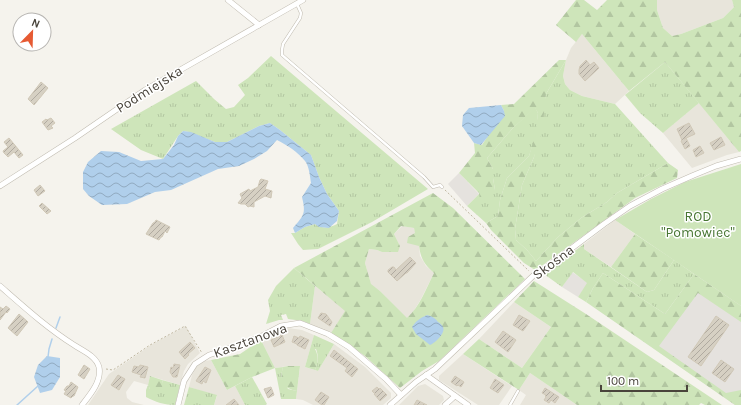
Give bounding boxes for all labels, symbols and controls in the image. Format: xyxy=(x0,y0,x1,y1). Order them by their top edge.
north arrow xyxy=(12,12,52,52)
text: N xyxy=(30,16,42,31)
street label: Podmiejska xyxy=(113,62,186,117)
park label: ROD "Pomowiec" xyxy=(661,208,735,241)
street label: Skośna xyxy=(529,241,577,283)
street label: Kasztanowa xyxy=(211,319,289,362)
scale bar xyxy=(601,367,687,393)
text: 100 m xyxy=(607,374,639,388)

